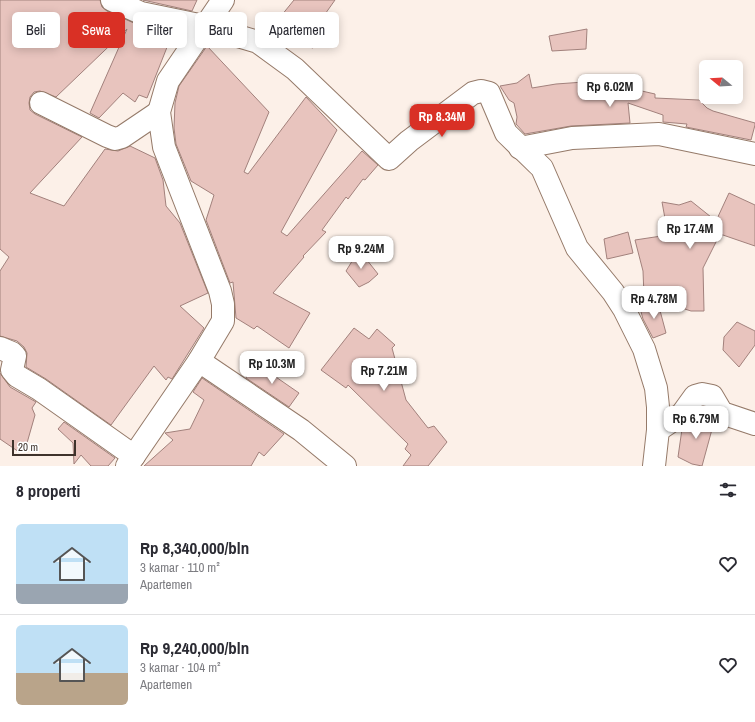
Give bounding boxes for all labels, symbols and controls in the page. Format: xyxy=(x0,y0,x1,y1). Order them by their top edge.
chip: Beli xyxy=(12,12,60,48)
chip: Sewa xyxy=(68,12,125,48)
chip: Filter xyxy=(133,12,187,48)
chip: Baru xyxy=(195,12,247,48)
chip: Apartemen xyxy=(255,12,339,48)
north arrow xyxy=(699,60,743,104)
map controls xyxy=(699,60,743,104)
pin: Rp 6.02M xyxy=(569,74,651,108)
text: Rp 6.02M xyxy=(587,78,633,95)
pin: Rp 8.34M xyxy=(401,104,483,138)
text: Rp 8.34M xyxy=(419,108,465,125)
pin: Rp 17.4M xyxy=(649,216,731,250)
text: Rp 17.4M xyxy=(667,220,713,237)
pin: Rp 9.24M xyxy=(320,236,402,270)
text: Rp 9.24M xyxy=(338,240,384,257)
pin: Rp 4.78M xyxy=(613,286,695,320)
text: Rp 4.78M xyxy=(631,290,677,307)
pin: Rp 10.3M xyxy=(231,351,313,385)
text: Rp 10.3M xyxy=(249,355,295,372)
pin: Rp 7.21M xyxy=(343,358,425,392)
text: Rp 7.21M xyxy=(361,362,407,379)
pin: Rp 6.79M xyxy=(655,406,737,440)
text: Rp 6.79M xyxy=(673,410,719,427)
scale bar xyxy=(12,438,76,457)
text: 20 m xyxy=(18,440,38,454)
text: 8 properti xyxy=(16,479,80,502)
icon: filters xyxy=(717,479,739,501)
text: Rp 8,340,000/bln xyxy=(140,536,249,559)
icon: home xyxy=(48,540,96,588)
icon: heart xyxy=(717,553,739,575)
text: 3 kamar · 110 m² xyxy=(140,559,220,576)
text: Apartemen xyxy=(140,576,192,593)
text: Rp 9,240,000/bln xyxy=(140,636,249,659)
icon: home xyxy=(48,641,96,689)
icon: heart xyxy=(717,654,739,676)
text: 3 kamar · 104 m² xyxy=(140,659,221,676)
text: Apartemen xyxy=(140,676,192,693)

